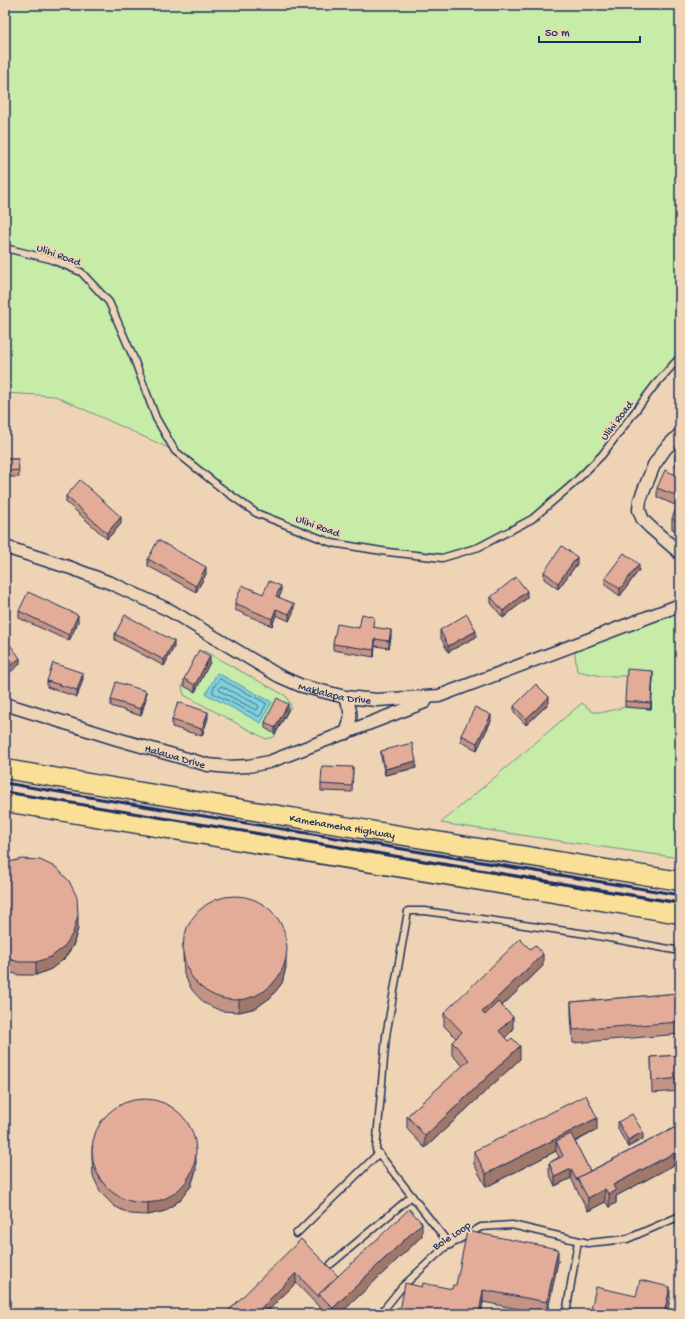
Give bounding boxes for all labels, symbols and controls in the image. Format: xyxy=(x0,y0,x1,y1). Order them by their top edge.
scale bar xyxy=(539,18,640,44)
text: 50 m xyxy=(545,27,570,41)
street label: Ulihi Road xyxy=(35,242,83,270)
street label: Ulihi Road xyxy=(599,398,637,443)
street label: Ulihi Road xyxy=(294,513,342,541)
street label: Maklalapa Drive xyxy=(297,681,372,707)
street label: Halawa Drive xyxy=(143,743,207,772)
street label: Kamehameha Highway xyxy=(288,813,396,842)
street label: Bole Loop xyxy=(430,1220,474,1254)

